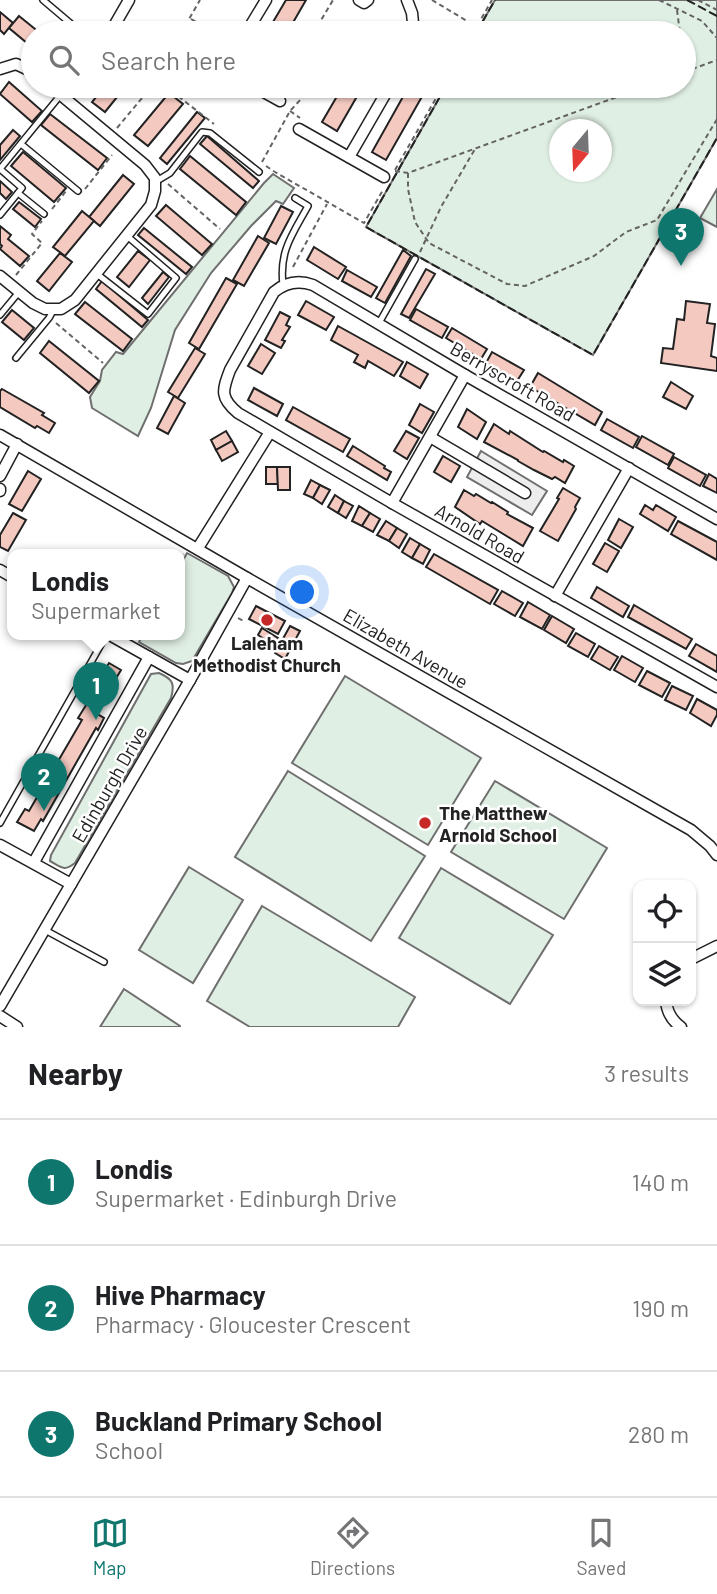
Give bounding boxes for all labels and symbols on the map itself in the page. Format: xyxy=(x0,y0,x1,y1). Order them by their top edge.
north arrow xyxy=(549,119,612,182)
pin: 3 xyxy=(658,208,704,266)
street label: Berryscroft Road xyxy=(447,336,579,426)
street label: Arnold Road xyxy=(431,498,529,568)
your location xyxy=(285,575,319,609)
street label: Elizabeth Avenue xyxy=(339,603,473,693)
marker: Laleham Methodist Church xyxy=(259,612,275,628)
place label: Laleham Methodist Church xyxy=(193,631,341,676)
pin: 1 xyxy=(73,662,119,720)
street label: Edinburgh Drive xyxy=(66,722,152,846)
pin: 2 xyxy=(21,753,67,811)
place label: The Matthew Arnold School xyxy=(439,801,557,846)
marker: The Matthew Arnold School xyxy=(417,815,433,831)

